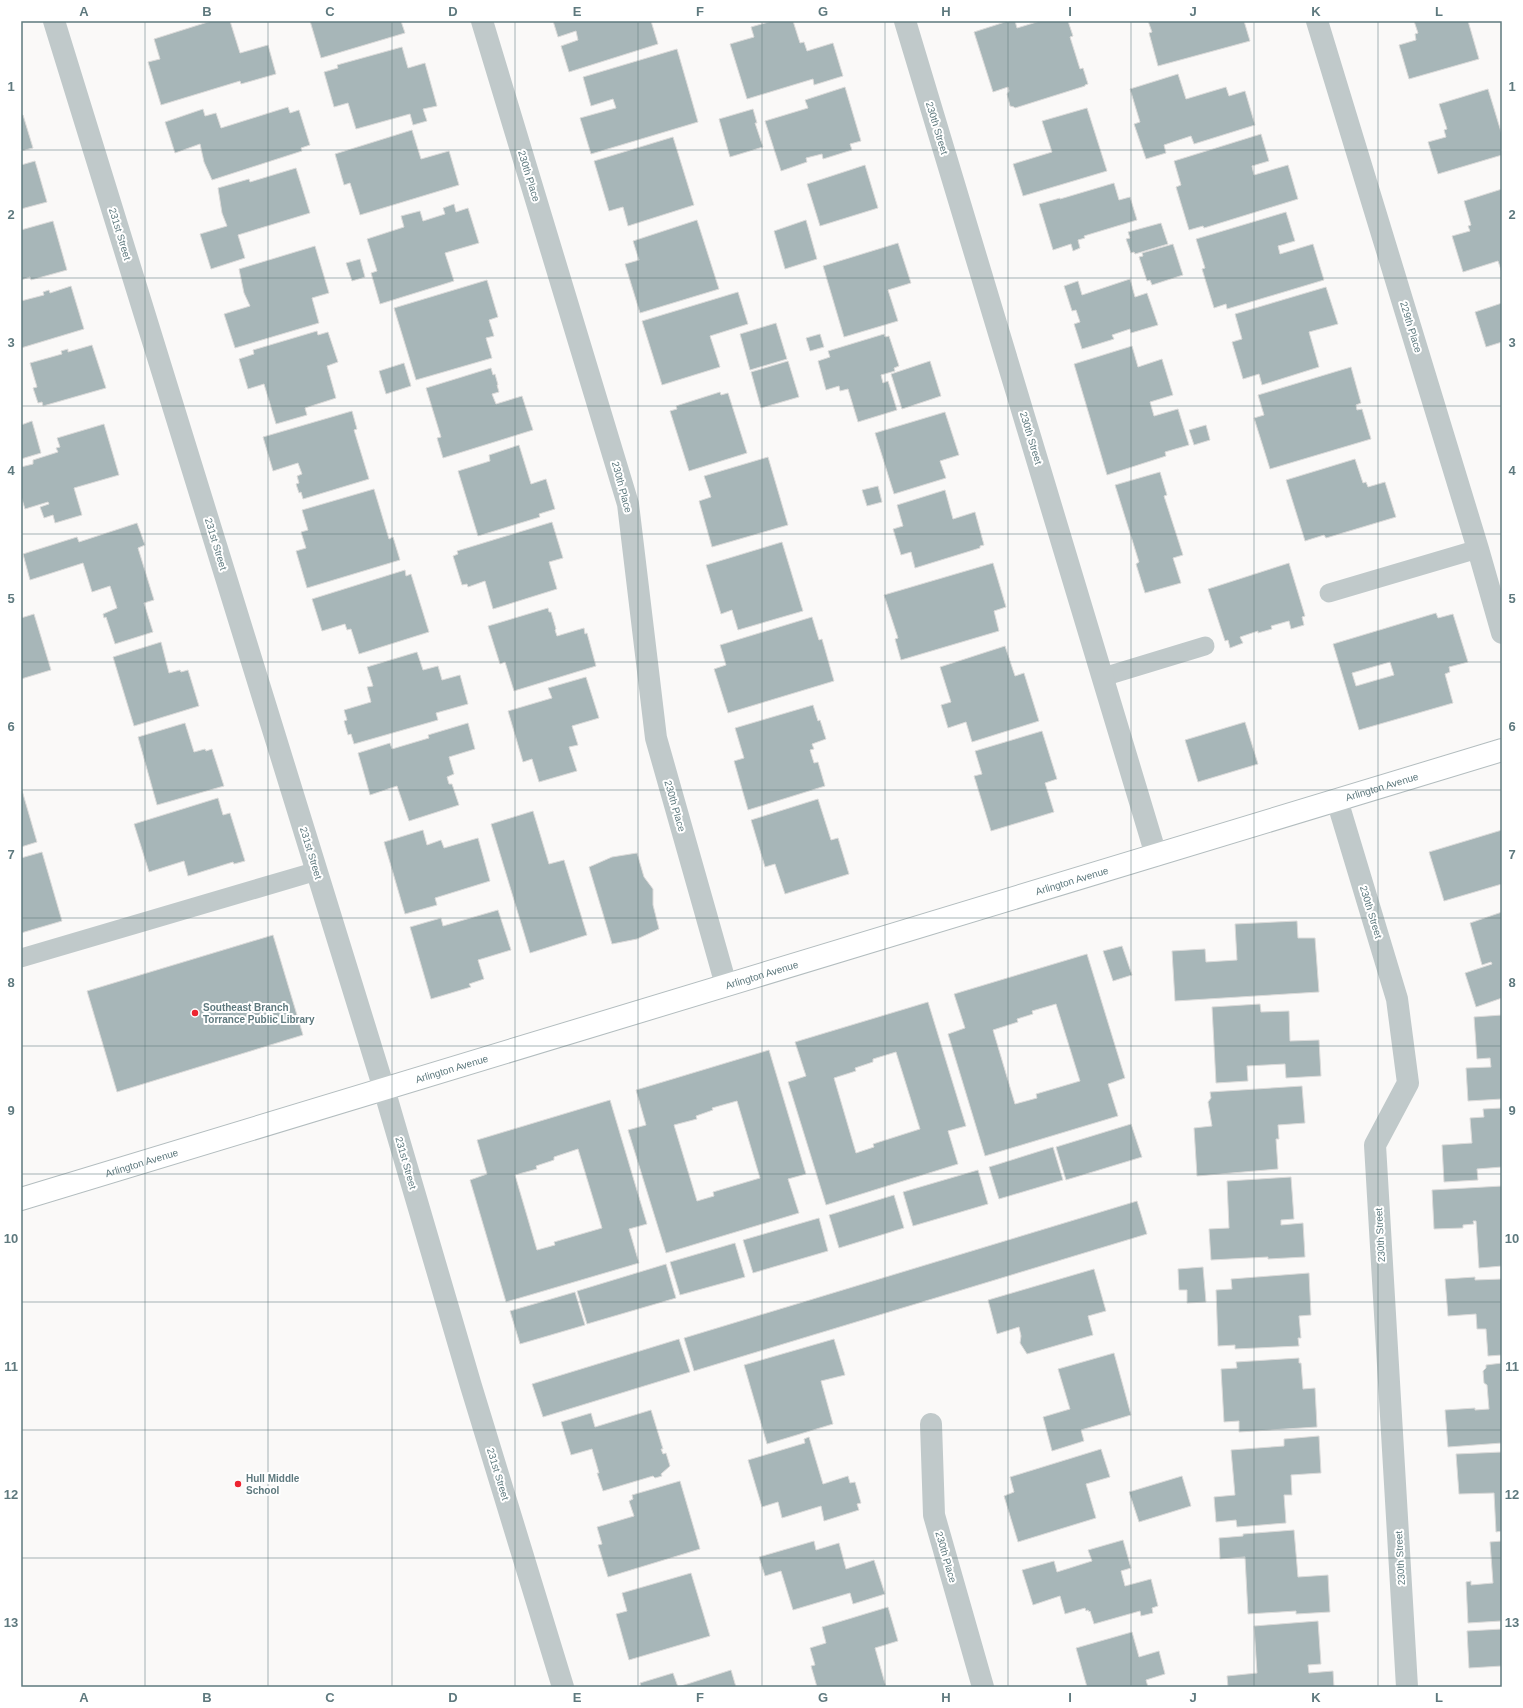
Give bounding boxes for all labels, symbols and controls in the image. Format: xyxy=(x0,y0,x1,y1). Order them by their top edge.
text: A xyxy=(79,4,89,19)
text: B xyxy=(202,4,212,19)
text: C xyxy=(325,4,335,19)
text: D xyxy=(448,4,458,19)
text: E xyxy=(573,4,582,19)
text: F xyxy=(696,4,704,19)
text: G xyxy=(818,4,828,19)
text: H xyxy=(941,4,951,19)
text: I xyxy=(1068,4,1072,19)
text: J xyxy=(1189,4,1197,19)
text: K xyxy=(1311,4,1321,19)
text: L xyxy=(1435,4,1443,19)
text: 1 xyxy=(7,79,15,94)
text: 1 xyxy=(1508,79,1516,94)
street label: 230th Street xyxy=(924,100,950,156)
street label: 230th Place xyxy=(516,149,542,203)
text: 2 xyxy=(7,207,15,222)
street label: 231st Street xyxy=(107,207,133,262)
text: 2 xyxy=(1508,207,1516,222)
street label: 229th Place xyxy=(1398,300,1424,354)
text: 3 xyxy=(7,335,15,350)
text: 3 xyxy=(1508,335,1516,350)
street label: 230th Street xyxy=(1018,410,1044,466)
street label: 230th Place xyxy=(610,460,634,514)
text: 4 xyxy=(7,463,15,478)
text: 4 xyxy=(1508,463,1516,478)
street label: 231st Street xyxy=(203,517,229,572)
text: 5 xyxy=(7,591,15,606)
text: 5 xyxy=(1508,591,1516,606)
text: 6 xyxy=(7,719,15,734)
text: 6 xyxy=(1508,719,1516,734)
street label: Arlington Avenue xyxy=(1344,770,1420,803)
street label: 230th Place xyxy=(662,779,688,833)
street label: 231st Street xyxy=(298,826,324,881)
text: 7 xyxy=(7,847,15,862)
text: 7 xyxy=(1508,847,1516,862)
street label: Arlington Avenue xyxy=(1034,864,1110,897)
street label: 230th Street xyxy=(1358,884,1384,940)
street label: Arlington Avenue xyxy=(724,958,800,991)
text: 8 xyxy=(7,975,15,990)
text: 8 xyxy=(1508,975,1516,990)
place label: Southeast Branch Torrance Public Library xyxy=(203,1002,315,1025)
marker: Southeast Branch Torrance Public Library xyxy=(190,1008,200,1018)
street label: Arlington Avenue xyxy=(414,1052,490,1085)
text: 9 xyxy=(7,1103,15,1118)
text: 9 xyxy=(1508,1103,1516,1118)
street label: 231st Street xyxy=(393,1136,419,1191)
street label: Arlington Avenue xyxy=(104,1146,180,1179)
street label: 230th Street xyxy=(1373,1207,1387,1262)
text: 10 xyxy=(4,1231,18,1246)
text: 10 xyxy=(1505,1231,1519,1246)
text: 11 xyxy=(4,1359,18,1374)
text: 11 xyxy=(1505,1359,1519,1374)
street label: 231st Street xyxy=(485,1447,511,1502)
place label: Hull Middle School xyxy=(246,1473,300,1496)
marker: Hull Middle School xyxy=(233,1479,243,1489)
text: 12 xyxy=(4,1487,18,1502)
text: 12 xyxy=(1505,1487,1519,1502)
street label: 230th Place xyxy=(933,1530,959,1584)
street label: 230th Street xyxy=(1393,1530,1407,1585)
text: 13 xyxy=(4,1615,18,1630)
text: 13 xyxy=(1505,1615,1519,1630)
text: A xyxy=(79,1690,89,1705)
text: B xyxy=(202,1690,212,1705)
text: C xyxy=(325,1690,335,1705)
text: D xyxy=(448,1690,458,1705)
text: E xyxy=(573,1690,582,1705)
text: F xyxy=(696,1690,704,1705)
text: G xyxy=(818,1690,828,1705)
text: H xyxy=(941,1690,951,1705)
text: I xyxy=(1068,1690,1072,1705)
text: J xyxy=(1189,1690,1197,1705)
text: K xyxy=(1311,1690,1321,1705)
text: L xyxy=(1435,1690,1443,1705)

